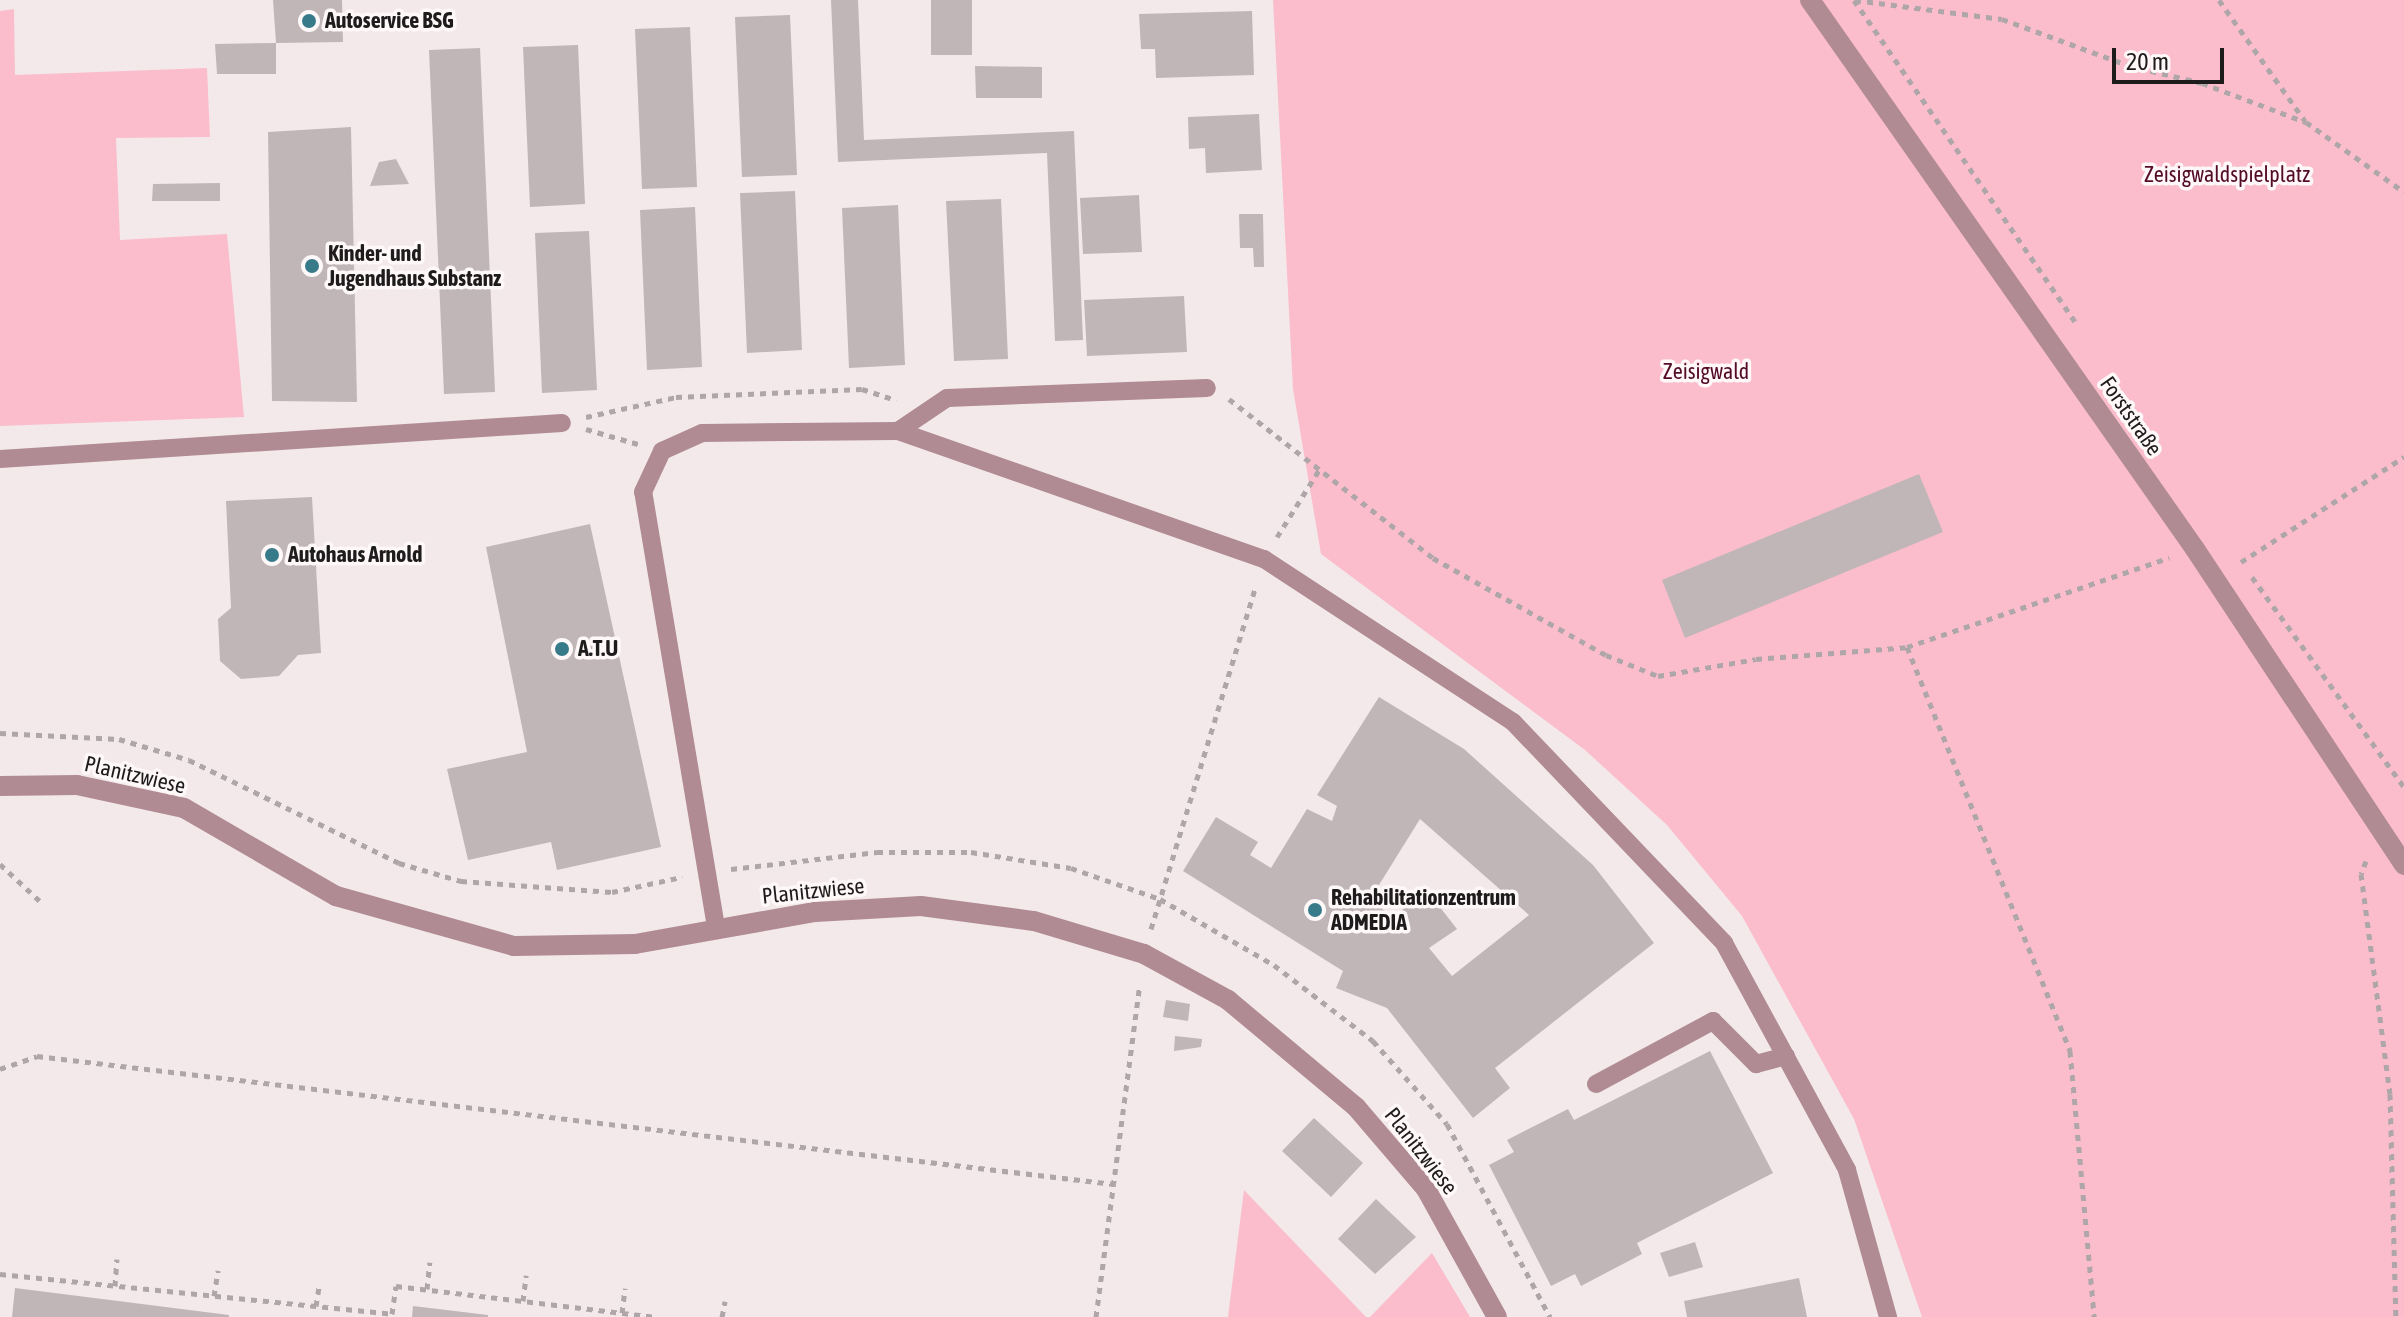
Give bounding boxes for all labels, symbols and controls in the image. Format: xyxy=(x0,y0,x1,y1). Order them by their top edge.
place label: Autoservice BSG xyxy=(325,8,454,34)
marker: Autoservice BSG xyxy=(300,12,318,30)
scale bar xyxy=(2116,32,2228,82)
text: 20 m xyxy=(2126,48,2169,75)
park label: Zeisigwaldspielplatz xyxy=(2144,162,2310,188)
place label: Kinder- und Jugendhaus Substanz xyxy=(328,240,501,292)
marker: Kinder- und Jugendhaus Substanz xyxy=(303,257,321,275)
park label: Zeisigwald xyxy=(1663,359,1749,385)
street label: Forststraße xyxy=(2094,372,2168,460)
place label: Autohaus Arnold xyxy=(288,542,422,568)
marker: Autohaus Arnold xyxy=(263,546,281,564)
place label: A.T.U xyxy=(578,636,618,662)
marker: A.T.U xyxy=(553,640,571,658)
street label: Planitzwiese xyxy=(82,751,188,799)
street label: Planitzwiese xyxy=(761,873,865,909)
place label: Rehabilitationzentrum ADMEDIA xyxy=(1331,884,1516,936)
marker: Rehabilitationzentrum ADMEDIA xyxy=(1306,901,1324,919)
street label: Planitzwiese xyxy=(1379,1102,1463,1200)

